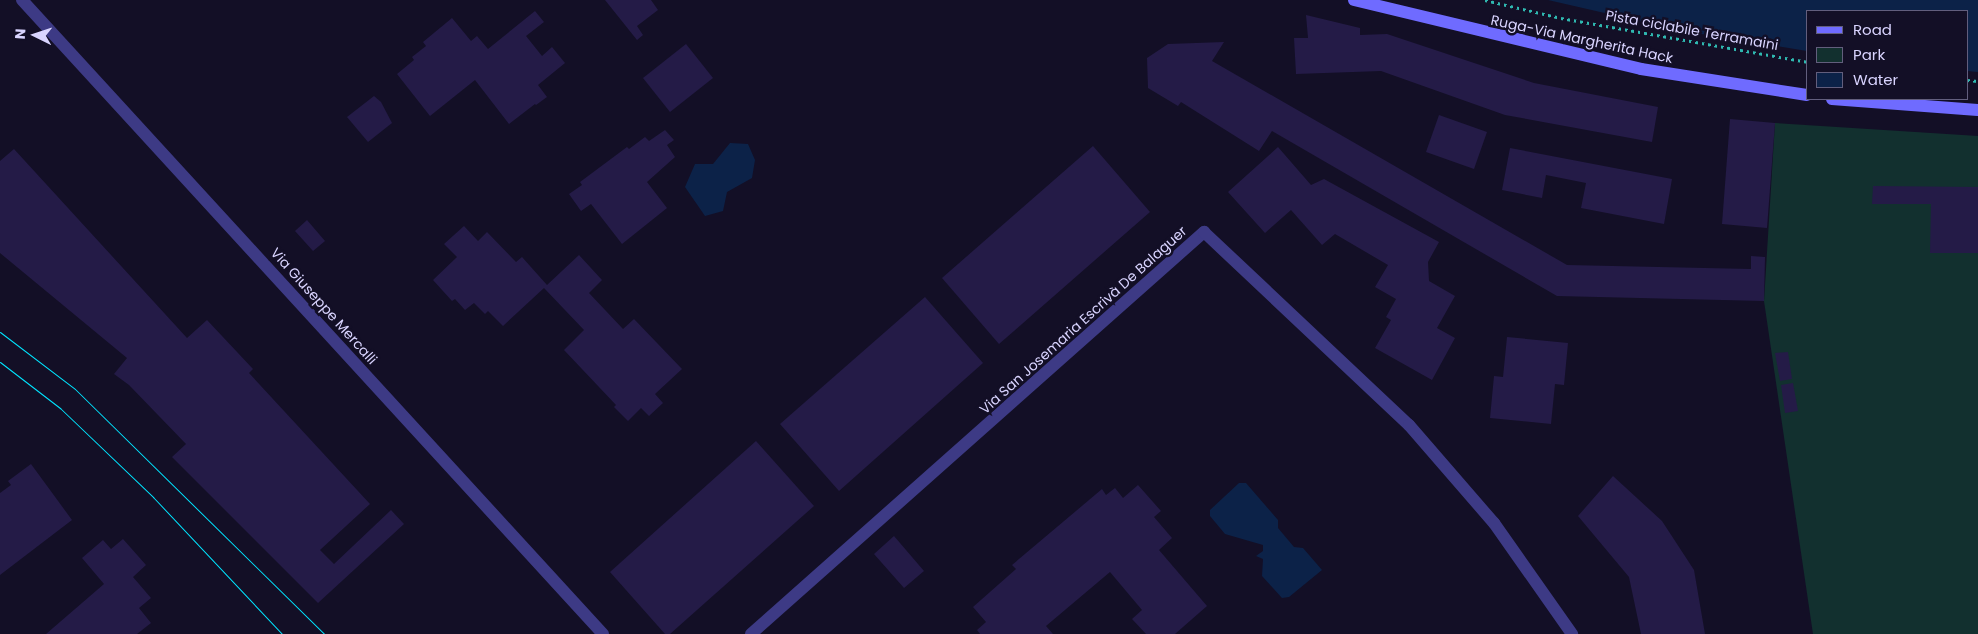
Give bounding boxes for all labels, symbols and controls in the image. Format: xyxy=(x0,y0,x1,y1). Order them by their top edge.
street label: Pista ciclabile Terramaini xyxy=(1604,7,1780,53)
north arrow xyxy=(10,10,60,60)
legend xyxy=(1806,10,1968,100)
street label: Ruga-Via Margherita Hack xyxy=(1489,11,1675,67)
text: Road xyxy=(1853,19,1892,40)
text: N xyxy=(10,28,30,40)
text: Park xyxy=(1853,44,1885,65)
text: Water xyxy=(1853,69,1898,90)
street label: Via San Josemaria Escrivà De Balaguer xyxy=(976,222,1190,418)
street label: Via Giuseppe Mercalli xyxy=(267,244,381,368)

